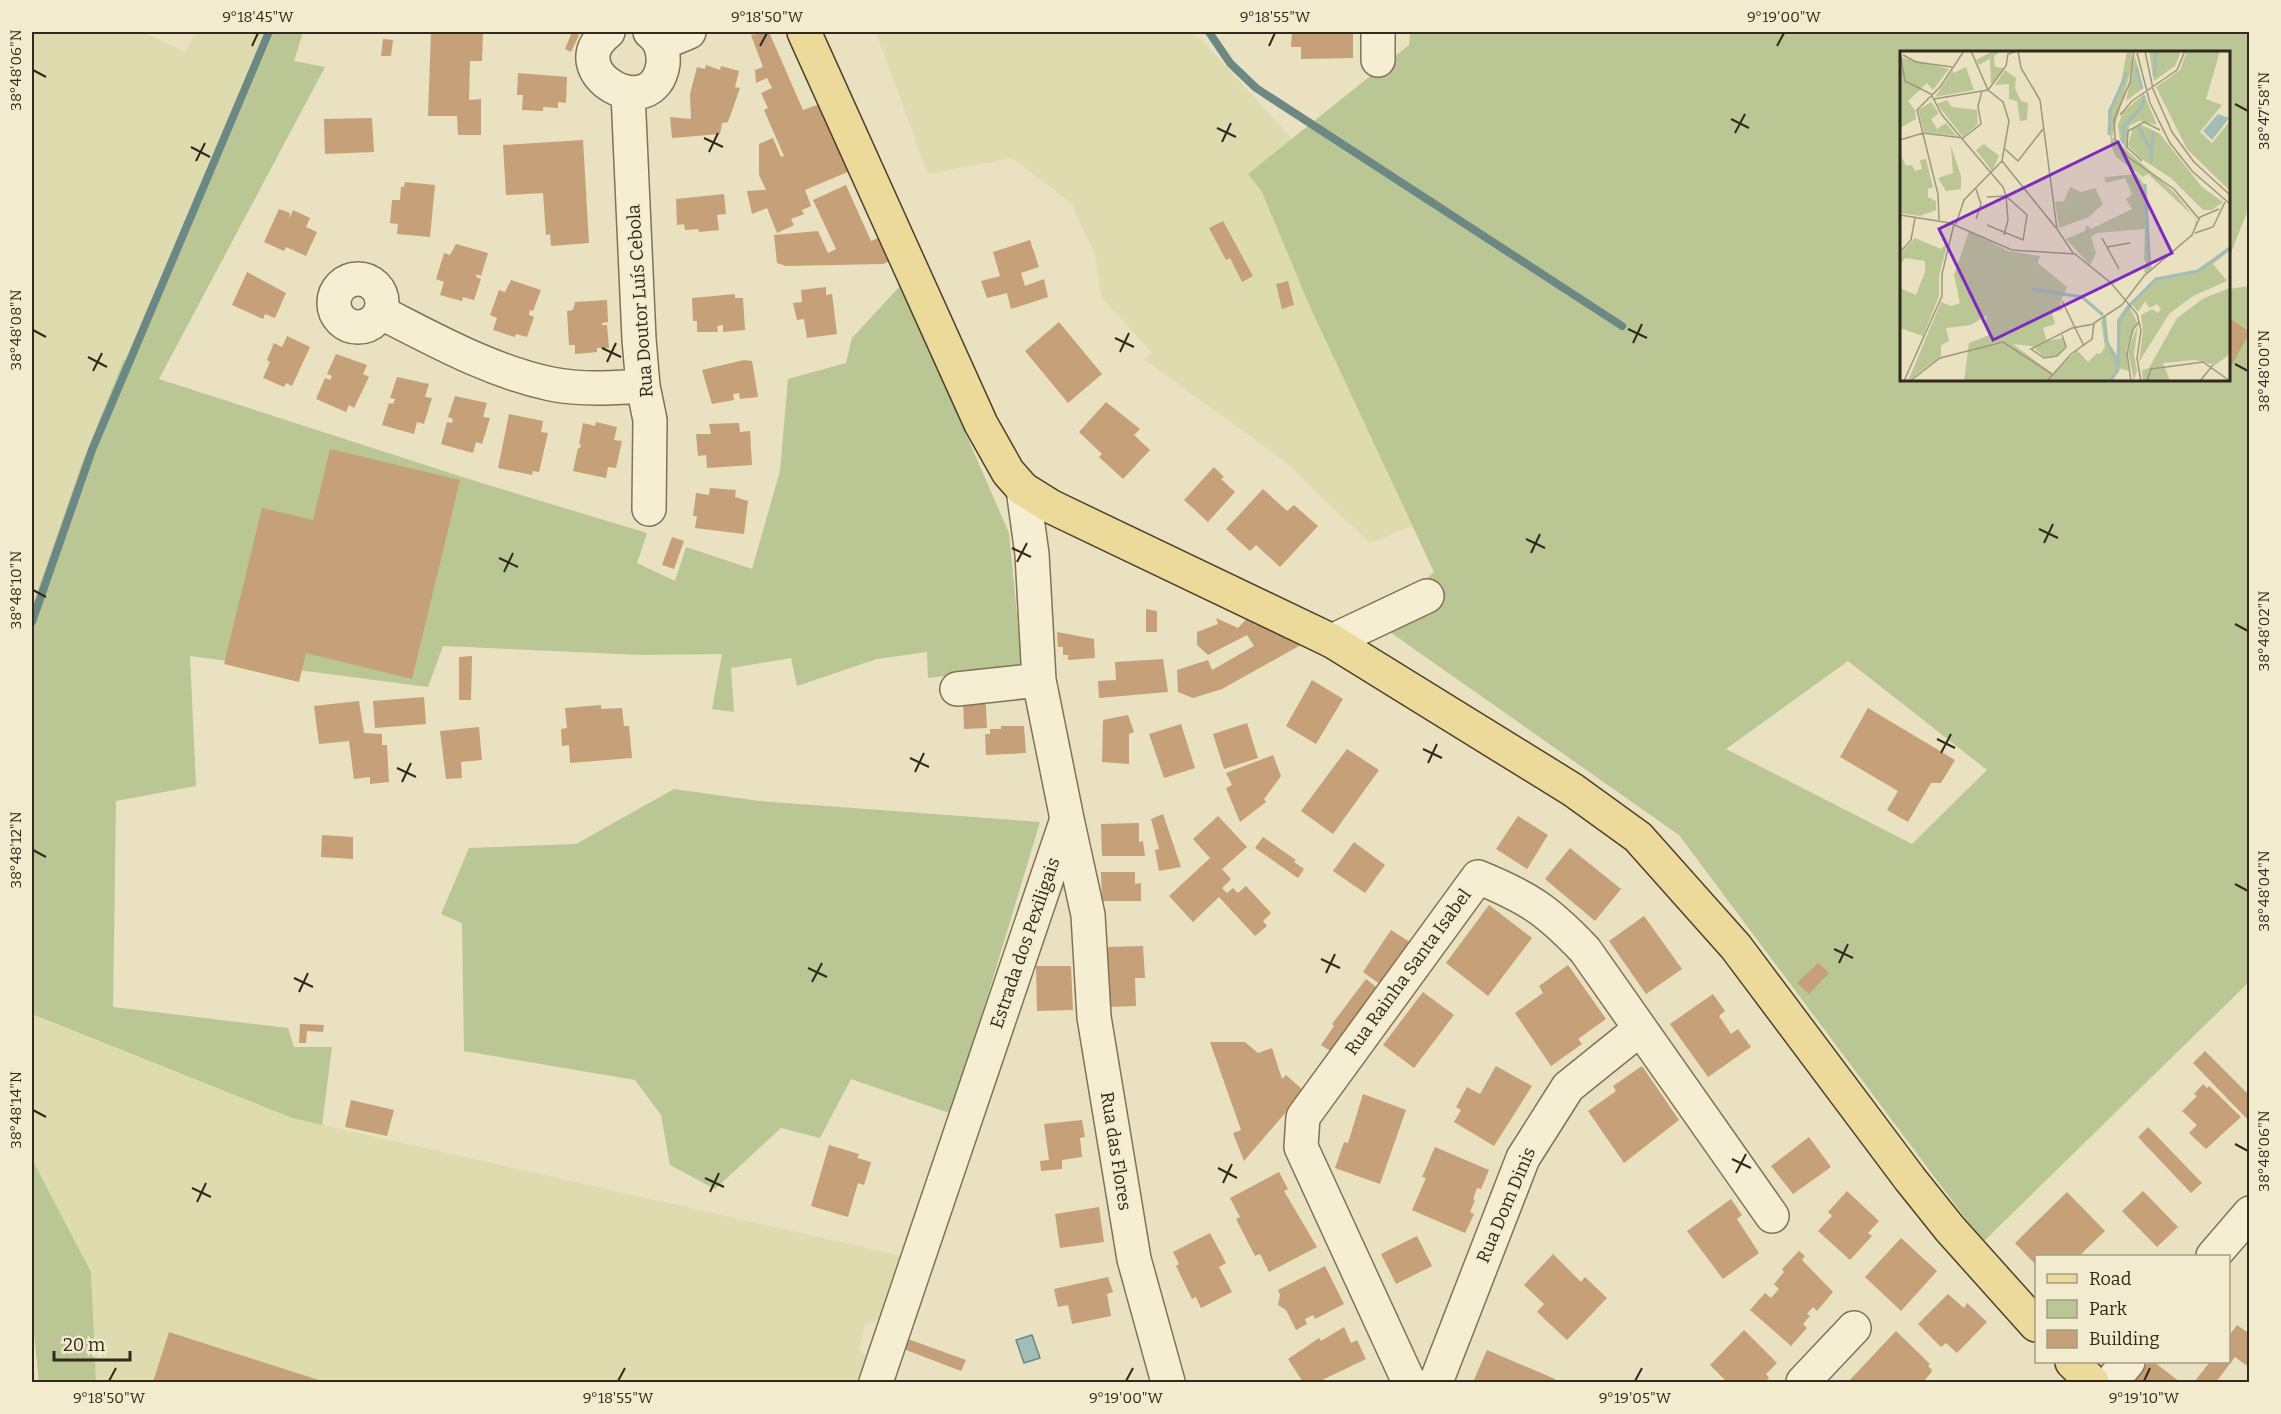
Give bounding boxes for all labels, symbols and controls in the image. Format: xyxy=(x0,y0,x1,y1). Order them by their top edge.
text: 9°18'45"W xyxy=(222,8,294,26)
text: 9°18'50"W xyxy=(731,8,804,26)
text: 9°18'55"W xyxy=(1240,8,1311,26)
text: 9°19'00"W xyxy=(1747,8,1822,26)
text: 38°48'06"N xyxy=(7,29,25,111)
inset map xyxy=(1900,51,2230,381)
text: 38°47'58"N xyxy=(2255,72,2273,150)
street label: Rua Doutor Luís Cebola xyxy=(622,204,658,398)
text: 38°48'08"N xyxy=(7,289,25,371)
text: 38°48'00"N xyxy=(2255,330,2273,412)
text: 38°48'10"N xyxy=(7,551,25,629)
text: 38°48'02"N xyxy=(2255,591,2273,671)
text: 38°48'12"N xyxy=(7,811,25,889)
text: 38°48'04"N xyxy=(2255,850,2273,932)
street label: Estrada dos Pexiligais xyxy=(985,855,1065,1031)
street label: Rua Rainha Santa Isabel xyxy=(1340,885,1476,1059)
text: 38°48'14"N xyxy=(7,1071,25,1149)
street label: Rua das Flores xyxy=(1096,1090,1136,1212)
text: 38°48'06"N xyxy=(2255,1110,2273,1192)
street label: Rua Dom Dinis xyxy=(1472,1144,1540,1266)
legend xyxy=(2035,1255,2230,1363)
text: Road xyxy=(2089,1268,2132,1290)
text: Park xyxy=(2089,1298,2128,1320)
scale bar xyxy=(54,1324,130,1362)
text: Building xyxy=(2089,1328,2160,1350)
text: 20 m xyxy=(63,1334,105,1356)
text: 9°18'50"W xyxy=(73,1389,146,1407)
text: 9°18'55"W xyxy=(583,1389,654,1407)
text: 9°19'00"W xyxy=(1089,1389,1164,1407)
text: 9°19'05"W xyxy=(1599,1389,1672,1407)
text: 9°19'10"W xyxy=(2109,1389,2180,1407)

